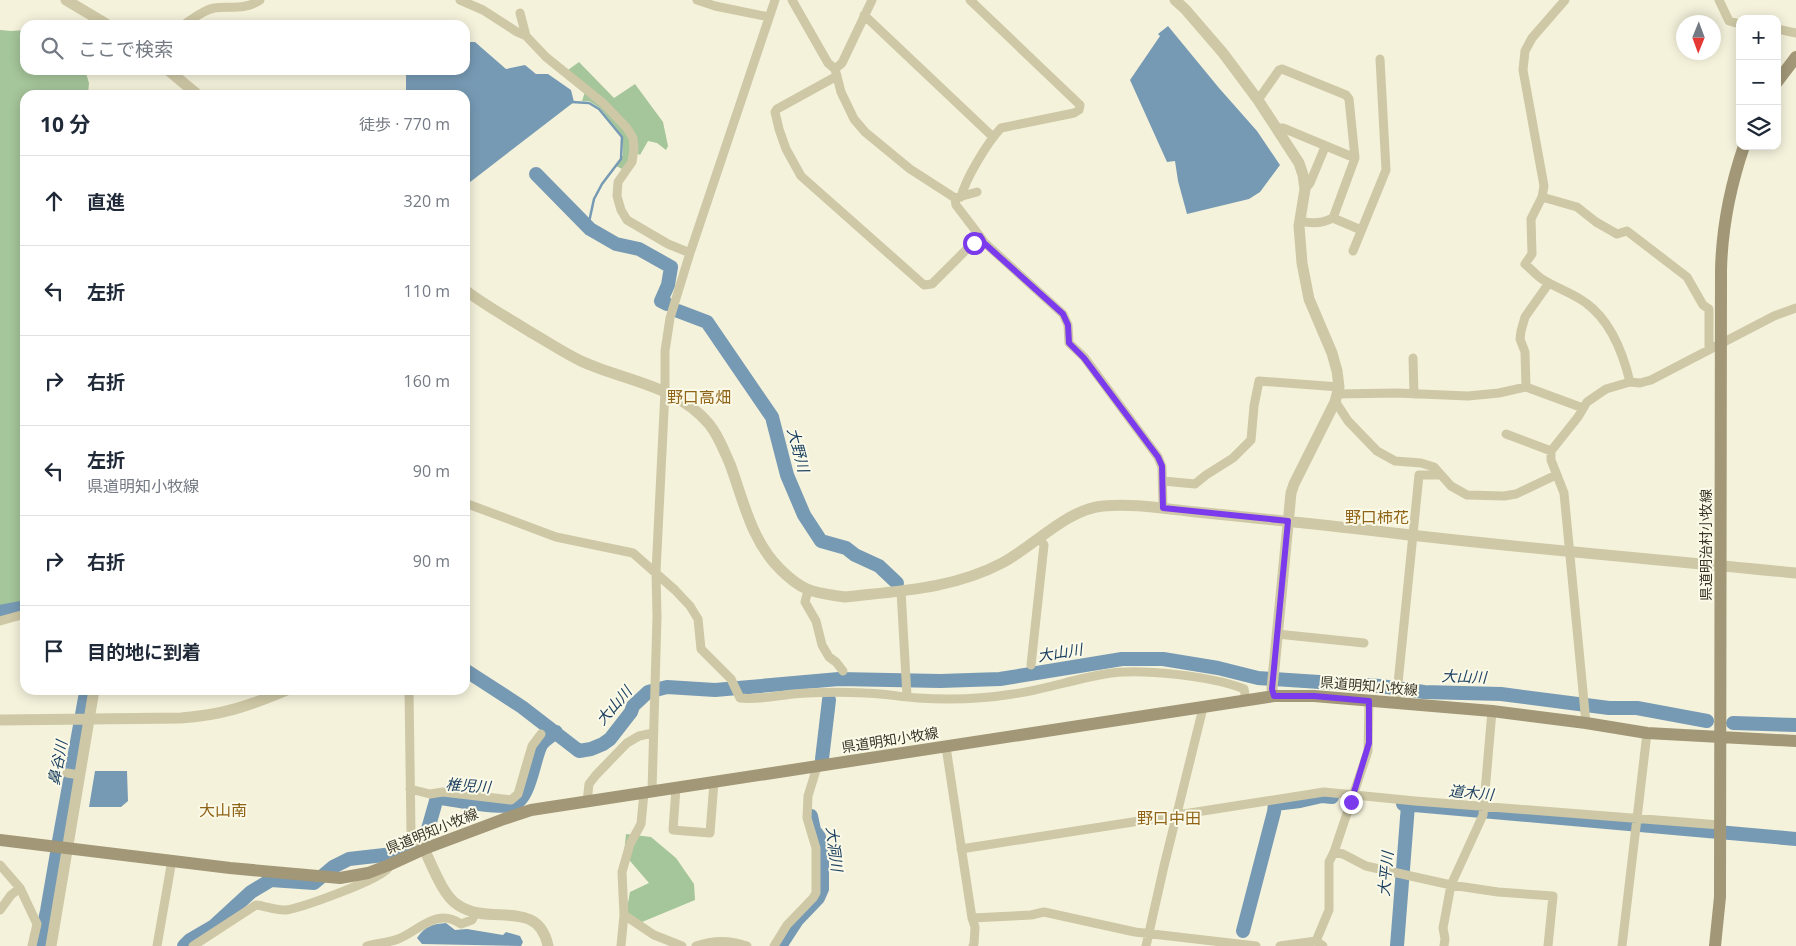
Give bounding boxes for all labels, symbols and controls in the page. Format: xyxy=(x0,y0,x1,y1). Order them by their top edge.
north arrow xyxy=(1676,15,1721,60)
map controls xyxy=(1736,15,1781,150)
button: + xyxy=(1736,15,1781,60)
search box xyxy=(20,20,470,75)
icon: search xyxy=(38,34,66,62)
text: ここで検索 xyxy=(78,36,173,62)
button: − xyxy=(1736,60,1781,105)
button: layers xyxy=(1736,105,1781,150)
text: 10 分 xyxy=(40,110,90,138)
text: 徒歩 · 770 m xyxy=(359,113,450,135)
icon: ahead xyxy=(40,187,68,215)
text: 直進 xyxy=(87,189,125,215)
text: 320 m xyxy=(404,190,450,212)
route start xyxy=(963,232,986,255)
icon: left xyxy=(40,277,68,305)
text: 左折 xyxy=(87,279,125,305)
text: 110 m xyxy=(404,280,450,302)
icon: right xyxy=(40,367,68,395)
text: 右折 xyxy=(87,369,125,395)
text: 160 m xyxy=(404,370,450,392)
district label: 野口高畑 xyxy=(667,386,731,408)
water label: 大野川 xyxy=(783,425,815,476)
text: 左折 xyxy=(87,447,125,473)
icon: left xyxy=(40,457,68,485)
text: 90 m xyxy=(413,460,450,482)
text: 県道明知小牧線 xyxy=(87,475,199,497)
street label: 県道明治村小牧線 xyxy=(1696,489,1715,601)
district label: 野口柿花 xyxy=(1345,506,1409,528)
icon: right xyxy=(40,547,68,575)
text: 右折 xyxy=(87,549,125,575)
text: 90 m xyxy=(413,550,450,572)
icon: arrive xyxy=(40,637,68,665)
water label: 大山川 xyxy=(1036,638,1086,665)
text: 目的地に到着 xyxy=(87,639,201,665)
water label: 大山川 xyxy=(1441,665,1489,687)
street label: 県道明知小牧線 xyxy=(1319,672,1419,699)
water label: 大山川 xyxy=(591,680,637,729)
street label: 県道明知小牧線 xyxy=(840,722,940,757)
water label: 鼻谷川 xyxy=(43,737,72,787)
water label: 椎児川 xyxy=(445,773,493,797)
water label: 道木川 xyxy=(1448,780,1496,804)
route end xyxy=(1340,791,1363,814)
district label: 大山南 xyxy=(199,799,247,821)
street label: 県道明知小牧線 xyxy=(383,803,481,858)
district label: 野口中田 xyxy=(1137,807,1201,829)
water label: 大洞川 xyxy=(822,825,848,874)
water label: 大平川 xyxy=(1373,849,1397,897)

